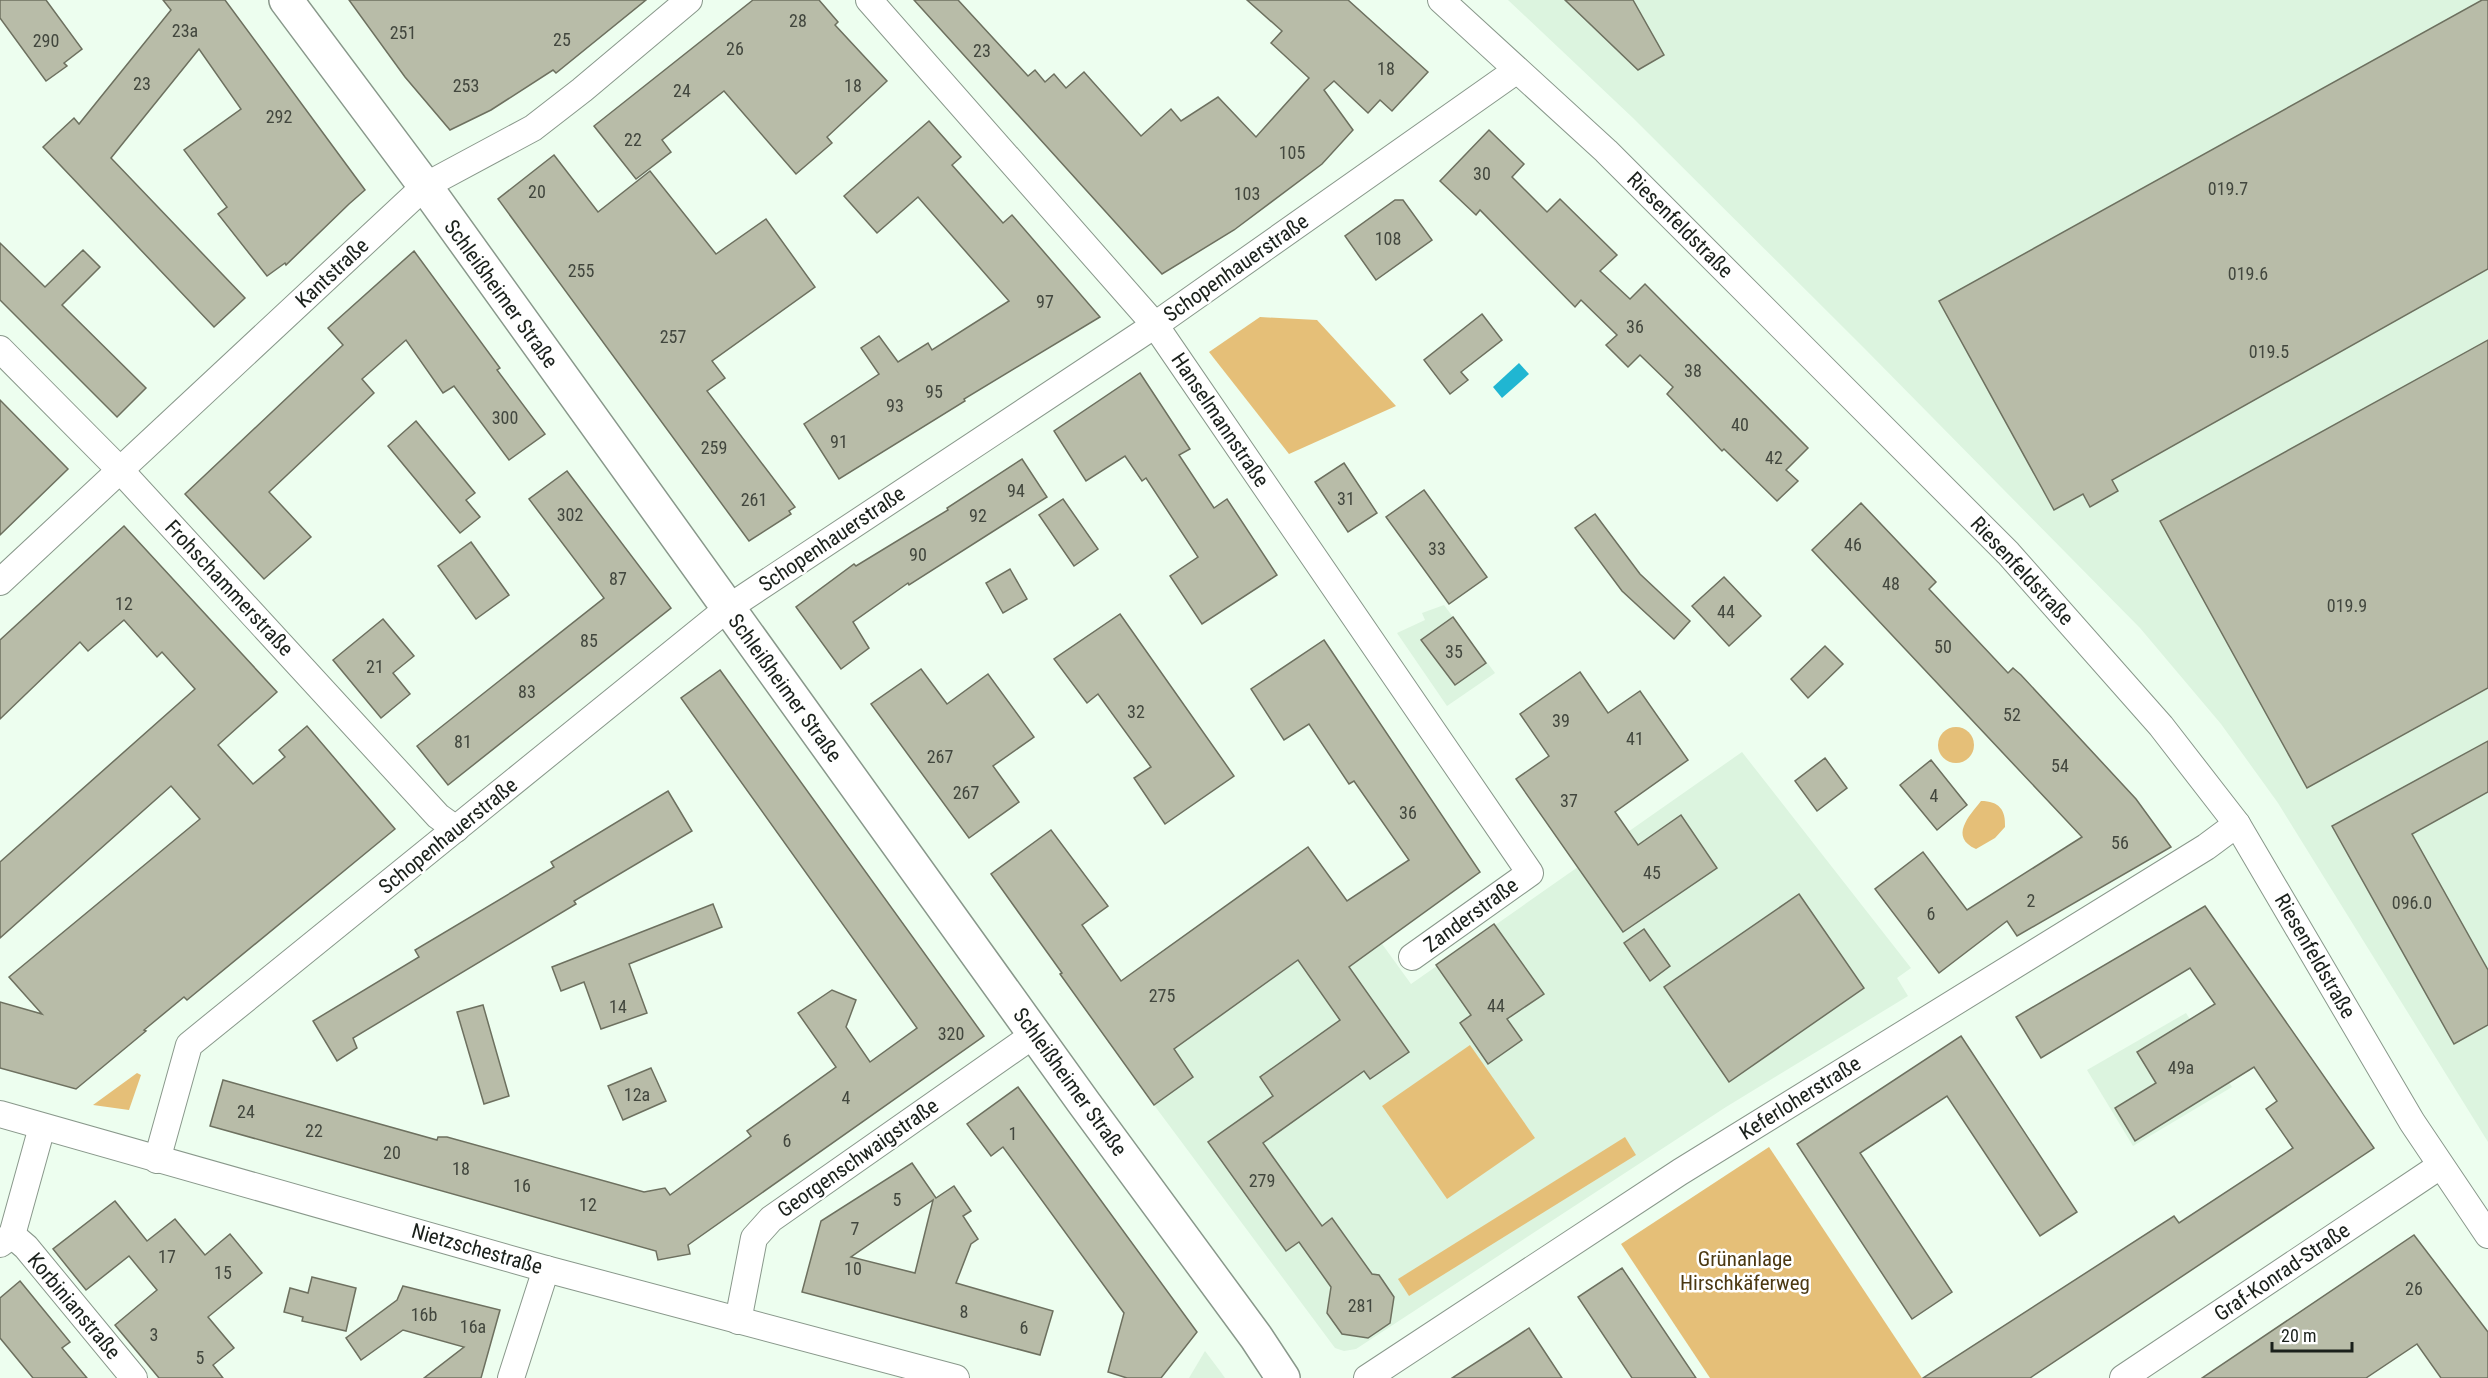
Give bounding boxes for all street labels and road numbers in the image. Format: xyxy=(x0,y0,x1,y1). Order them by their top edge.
street label: Riesenfeldstraße xyxy=(1622,167,1738,283)
street label: Schopenhauerstraße xyxy=(1159,209,1313,327)
street label: Schleißheimer Straße xyxy=(439,215,563,373)
street label: Kantstraße xyxy=(291,233,373,313)
street label: Hanselmannstraße xyxy=(1166,348,1274,492)
street label: Schopenhauerstraße xyxy=(754,481,910,597)
street label: Riesenfeldstraße xyxy=(1966,512,2078,630)
street label: Frohschammerstraße xyxy=(160,515,298,661)
street label: Schleißheimer Straße xyxy=(723,609,847,767)
street label: Schopenhauerstraße xyxy=(374,773,522,899)
street label: Zanderstraße xyxy=(1419,873,1523,957)
street label: Riesenfeldstraße xyxy=(2270,890,2360,1023)
street label: Schleißheimer Straße xyxy=(1008,1003,1132,1161)
street label: Keferloherstraße xyxy=(1735,1051,1865,1145)
street label: Georgenschwaigstraße xyxy=(773,1094,943,1222)
street label: Graf-Konrad-Straße xyxy=(2210,1218,2354,1326)
street label: Nietzschestraße xyxy=(409,1219,545,1279)
street label: Korbinianstraße xyxy=(23,1248,125,1364)

